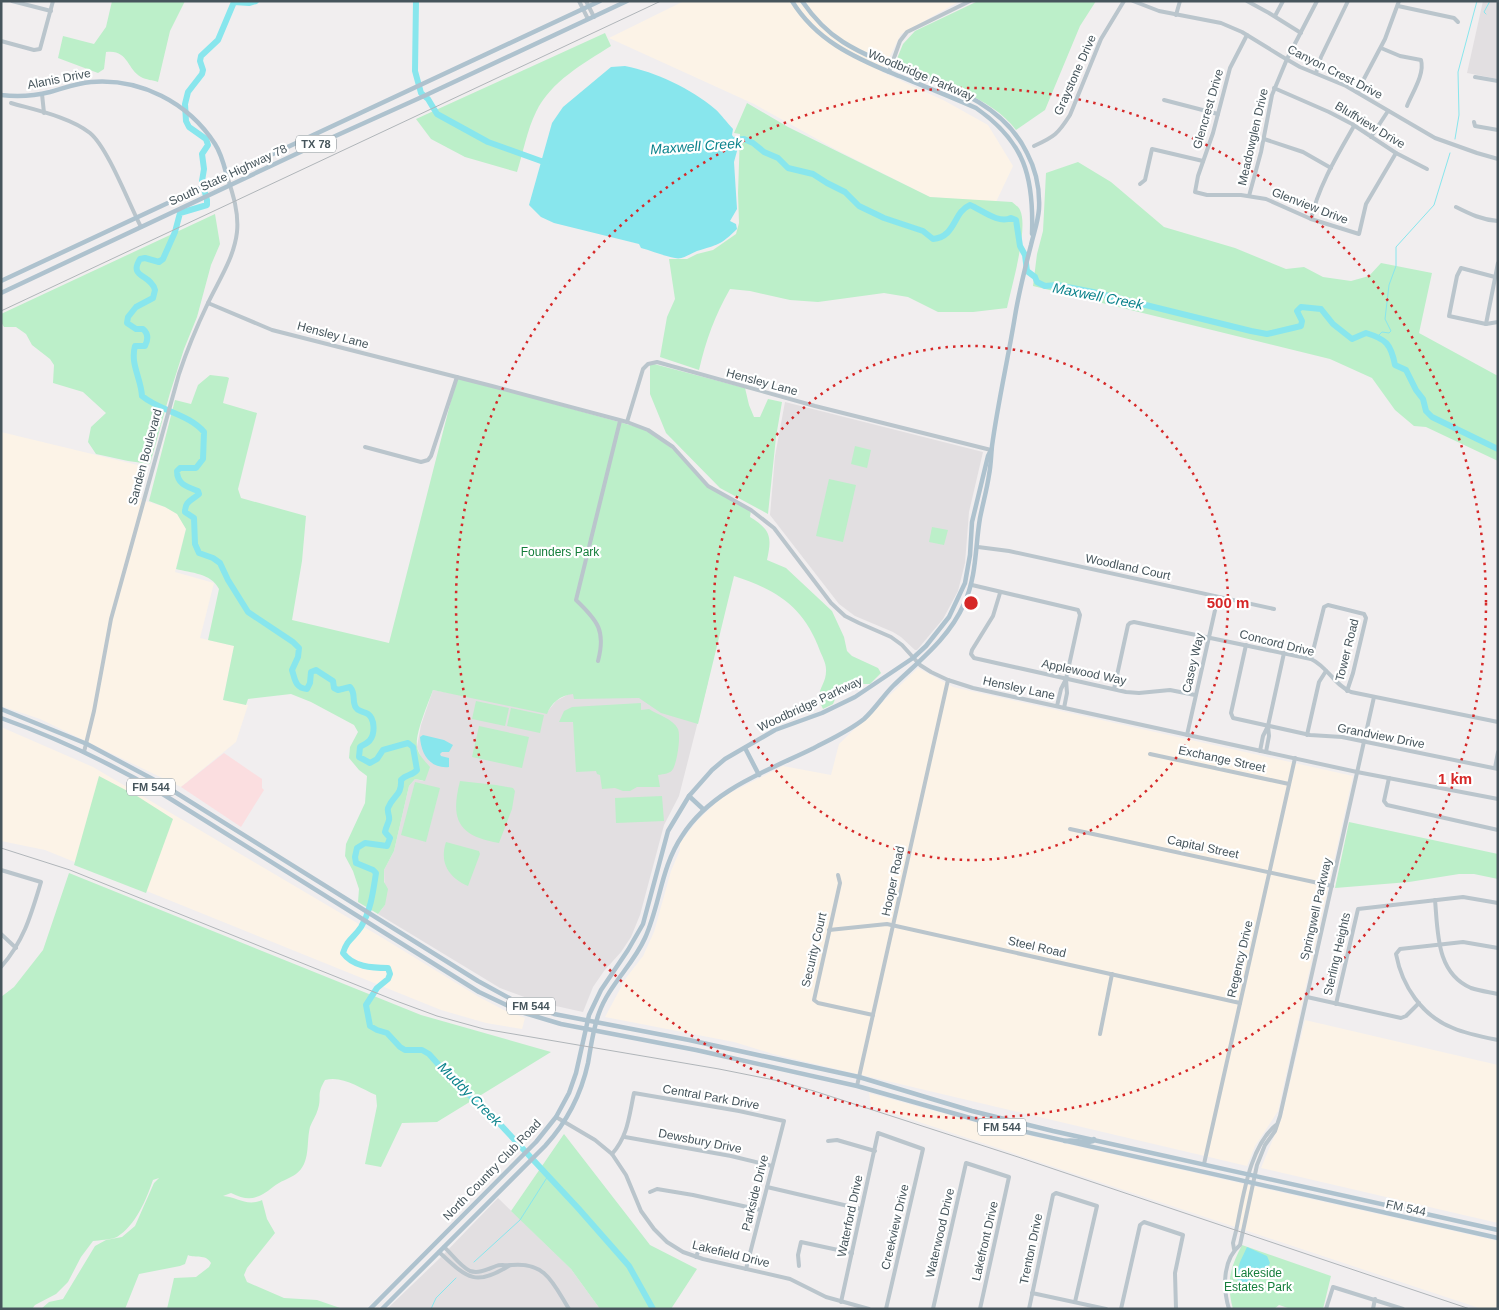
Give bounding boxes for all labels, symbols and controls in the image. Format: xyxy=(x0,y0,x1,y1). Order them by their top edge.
street label: Graystone Drive xyxy=(1051,32,1099,117)
street label: Canyon Crest Drive xyxy=(1285,42,1385,102)
street label: Woodbridge Parkway xyxy=(866,46,976,104)
street label: Alanis Drive xyxy=(26,66,92,92)
street label: Glencrest Drive xyxy=(1190,67,1226,151)
street label: Meadowglen Drive xyxy=(1235,87,1271,187)
street label: Bluffview Drive xyxy=(1332,99,1408,152)
water label: Maxwell Creek xyxy=(650,135,743,157)
road number: TX 78 xyxy=(296,136,336,152)
street label: South State Highway 78 xyxy=(167,141,290,209)
street label: Glenview Drive xyxy=(1270,185,1350,227)
water label: Maxwell Creek xyxy=(1051,279,1146,313)
street label: Hensley Lane xyxy=(296,319,371,351)
street label: Hensley Lane xyxy=(725,366,800,398)
street label: Sanden Boulevard xyxy=(125,407,165,507)
park label: Founders Park xyxy=(521,545,600,559)
street label: Woodland Court xyxy=(1084,551,1172,583)
centre of rings xyxy=(962,594,980,612)
text: 500 m xyxy=(1207,594,1249,611)
street label: Tower Road xyxy=(1332,617,1362,683)
street label: Concord Drive xyxy=(1238,627,1316,659)
street label: Casey Way xyxy=(1179,632,1207,694)
street label: Applewood Way xyxy=(1040,656,1128,688)
street label: Woodbridge Parkway xyxy=(755,674,865,734)
street label: Hensley Lane xyxy=(982,674,1057,703)
street label: Grandview Drive xyxy=(1336,721,1426,751)
street label: Exchange Street xyxy=(1177,743,1267,775)
text: 1 km xyxy=(1438,770,1472,787)
road number: FM 544 xyxy=(127,779,175,796)
street label: Capital Street xyxy=(1166,833,1241,862)
street label: Hooper Road xyxy=(879,845,907,917)
street label: Springwell Parkway xyxy=(1297,856,1335,962)
street label: Security Court xyxy=(799,911,830,989)
street label: Sterling Heights xyxy=(1321,911,1353,997)
street label: Regency Drive xyxy=(1224,919,1256,999)
street label: Steel Road xyxy=(1006,934,1068,960)
road number: FM 544 xyxy=(507,998,555,1014)
water label: Muddy Creek xyxy=(435,1059,506,1130)
street label: Central Park Drive xyxy=(662,1082,761,1112)
street label: North Country Club Road xyxy=(440,1117,544,1223)
road number: FM 544 xyxy=(978,1118,1026,1136)
street label: Dewsbury Drive xyxy=(657,1126,743,1156)
street label: Parkside Drive xyxy=(739,1153,771,1233)
street label: Waterford Drive xyxy=(834,1173,866,1258)
street label: Creekview Drive xyxy=(878,1183,912,1271)
street label: Waterwood Drive xyxy=(923,1186,957,1279)
street label: FM 544 xyxy=(1385,1197,1428,1219)
street label: Lakefront Drive xyxy=(969,1199,1001,1282)
street label: Trenton Drive xyxy=(1017,1212,1045,1286)
street label: Lakefield Drive xyxy=(691,1238,772,1270)
park label: Lakeside Estates Park xyxy=(1224,1266,1293,1294)

